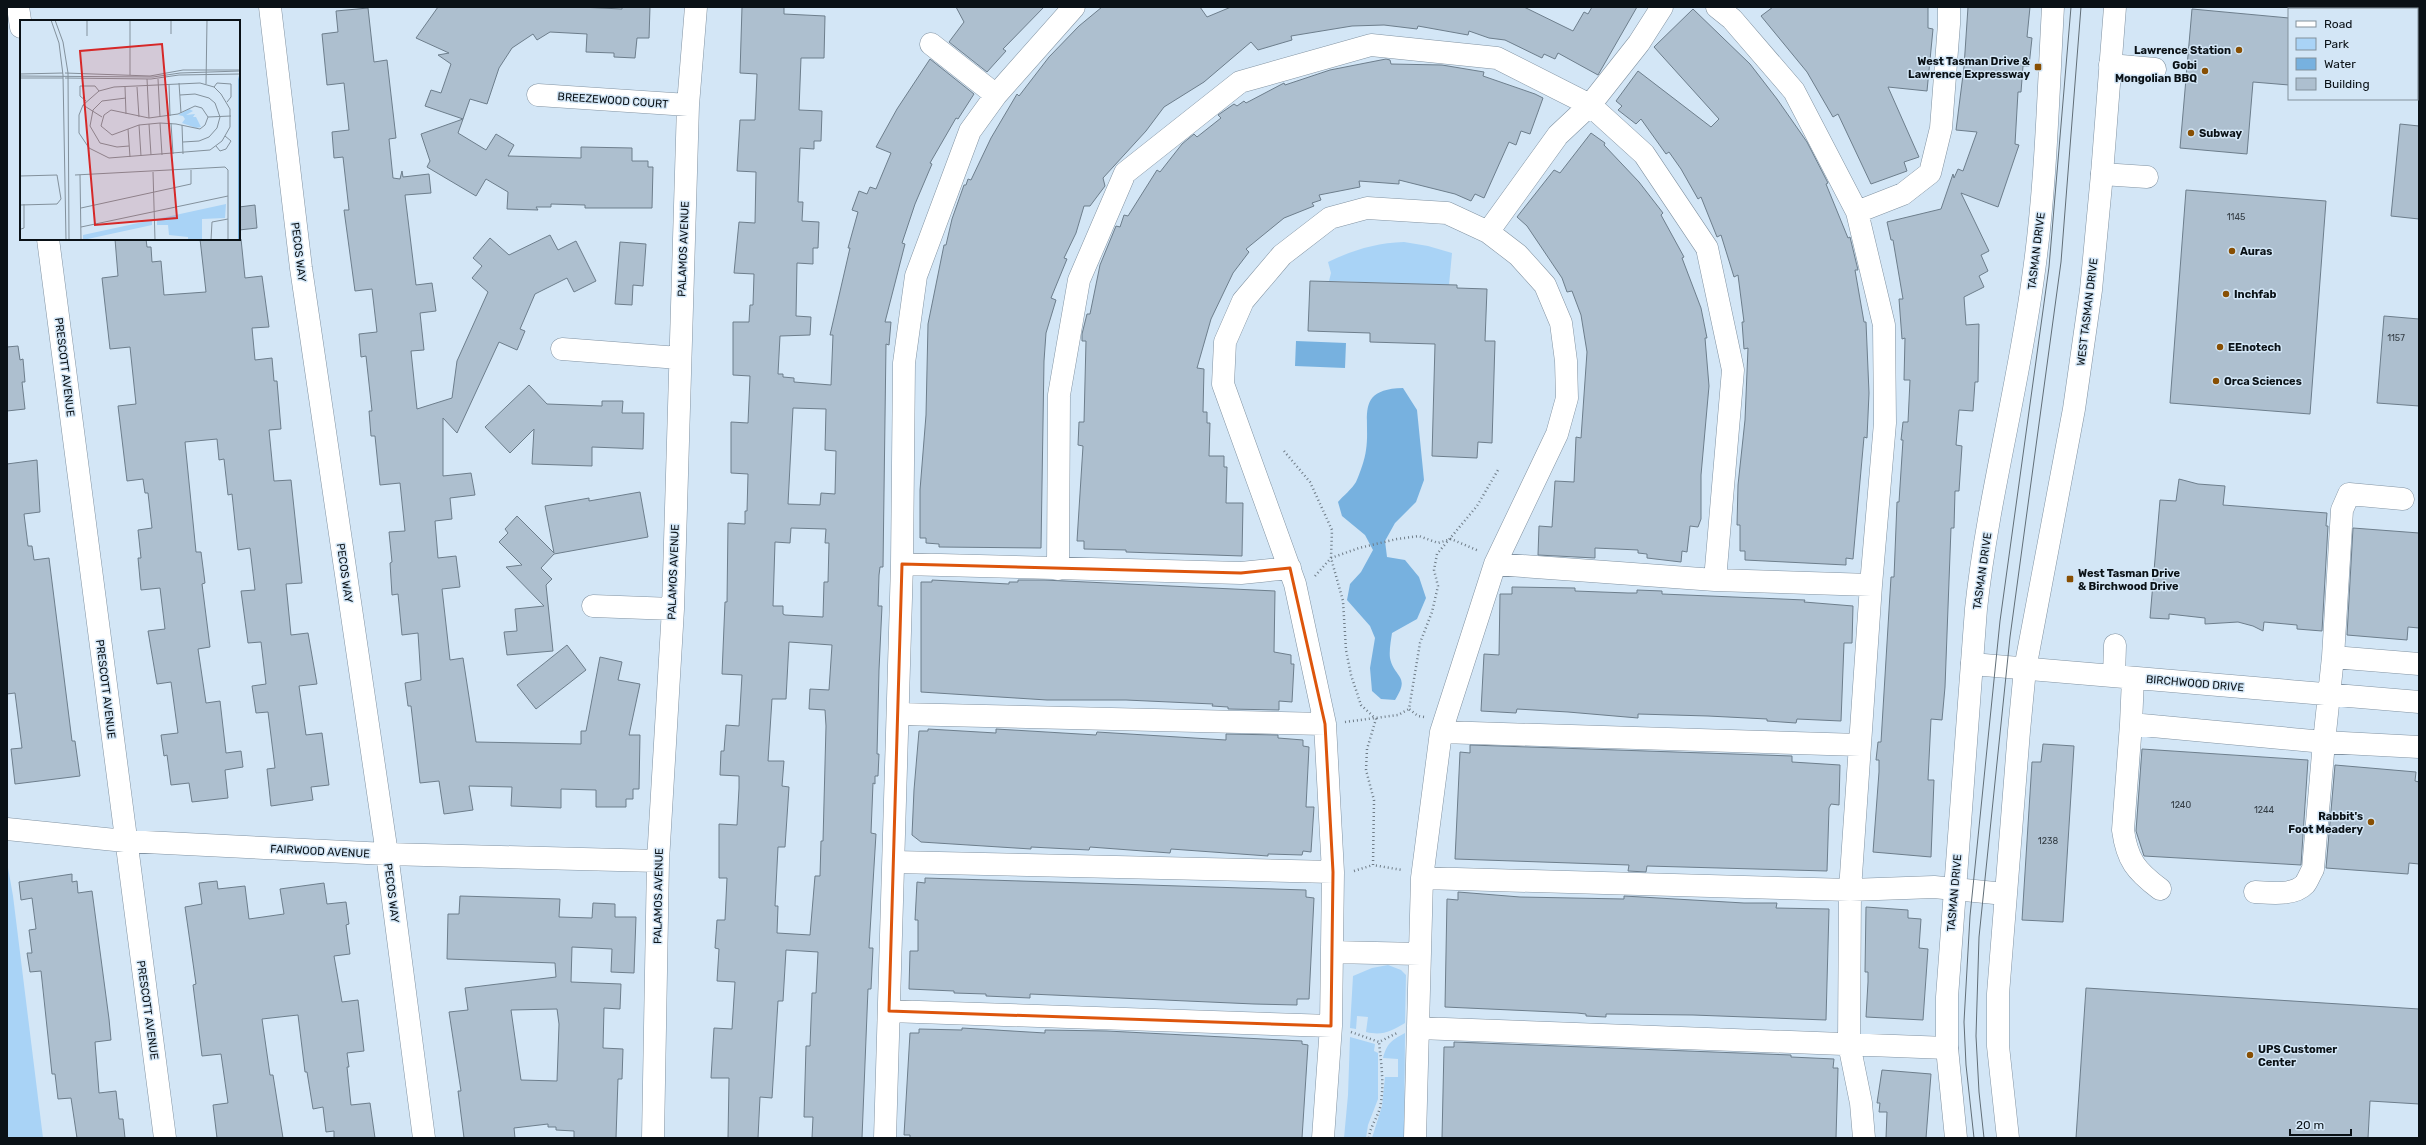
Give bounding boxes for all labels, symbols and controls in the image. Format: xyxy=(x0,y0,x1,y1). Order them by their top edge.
legend xyxy=(2288,8,2418,100)
text: Road xyxy=(2324,17,2352,31)
inset map xyxy=(20,20,240,240)
text: Park xyxy=(2324,37,2350,51)
place label: Lawrence Station xyxy=(2134,44,2231,57)
marker: Lawrence Station xyxy=(2234,45,2244,55)
place label: West Tasman Drive & Lawrence Expressway xyxy=(1908,55,2030,81)
text: Water xyxy=(2324,57,2356,71)
place label: Gobi Mongolian BBQ xyxy=(2115,59,2197,85)
marker: West Tasman Drive & Lawrence Expressway xyxy=(2033,62,2043,72)
marker: Gobi Mongolian BBQ xyxy=(2200,66,2210,76)
text: Building xyxy=(2324,77,2370,91)
street label: BREEZEWOOD COURT xyxy=(557,90,669,111)
place label: Subway xyxy=(2199,127,2242,140)
marker: Subway xyxy=(2186,128,2196,138)
street label: PALAMOS AVENUE xyxy=(675,201,692,297)
street label: TASMAN DRIVE xyxy=(2025,211,2048,290)
house number: 1145 xyxy=(2227,212,2245,222)
street label: PECOS WAY xyxy=(288,221,309,283)
place label: Auras xyxy=(2240,245,2272,258)
marker: Auras xyxy=(2227,246,2237,256)
street label: WEST TASMAN DRIVE xyxy=(2074,257,2101,367)
place label: Inchfab xyxy=(2234,288,2276,301)
marker: Inchfab xyxy=(2221,289,2231,299)
street label: PRESCOTT AVENUE xyxy=(52,317,77,418)
house number: 1157 xyxy=(2387,333,2405,343)
place label: EEnotech xyxy=(2228,341,2281,354)
marker: EEnotech xyxy=(2215,342,2225,352)
place label: Orca Sciences xyxy=(2224,375,2302,388)
marker: Orca Sciences xyxy=(2211,376,2221,386)
street label: PALAMOS AVENUE xyxy=(665,524,682,620)
street label: TASMAN DRIVE xyxy=(1971,531,1994,610)
street label: PECOS WAY xyxy=(334,542,355,604)
place label: West Tasman Drive & Birchwood Drive xyxy=(2078,567,2181,593)
marker: West Tasman Drive & Birchwood Drive xyxy=(2065,574,2075,584)
street label: PRESCOTT AVENUE xyxy=(93,639,118,740)
street label: BIRCHWOOD DRIVE xyxy=(2145,673,2245,694)
house number: 1240 xyxy=(2171,800,2191,810)
house number: 1244 xyxy=(2254,805,2275,815)
place label: Rabbit's Foot Meadery xyxy=(2288,810,2363,836)
marker: Rabbit's Foot Meadery xyxy=(2366,817,2376,827)
house number: 1238 xyxy=(2038,836,2058,846)
street label: FAIRWOOD AVENUE xyxy=(270,842,370,861)
street label: PALAMOS AVENUE xyxy=(651,848,666,944)
street label: TASMAN DRIVE xyxy=(1945,853,1964,932)
street label: PECOS WAY xyxy=(381,862,402,924)
street label: PRESCOTT AVENUE xyxy=(134,960,161,1061)
place label: UPS Customer Center xyxy=(2258,1043,2337,1069)
marker: UPS Customer Center xyxy=(2245,1050,2255,1060)
scale bar xyxy=(2290,1111,2351,1137)
text: 20 m xyxy=(2296,1118,2324,1132)

